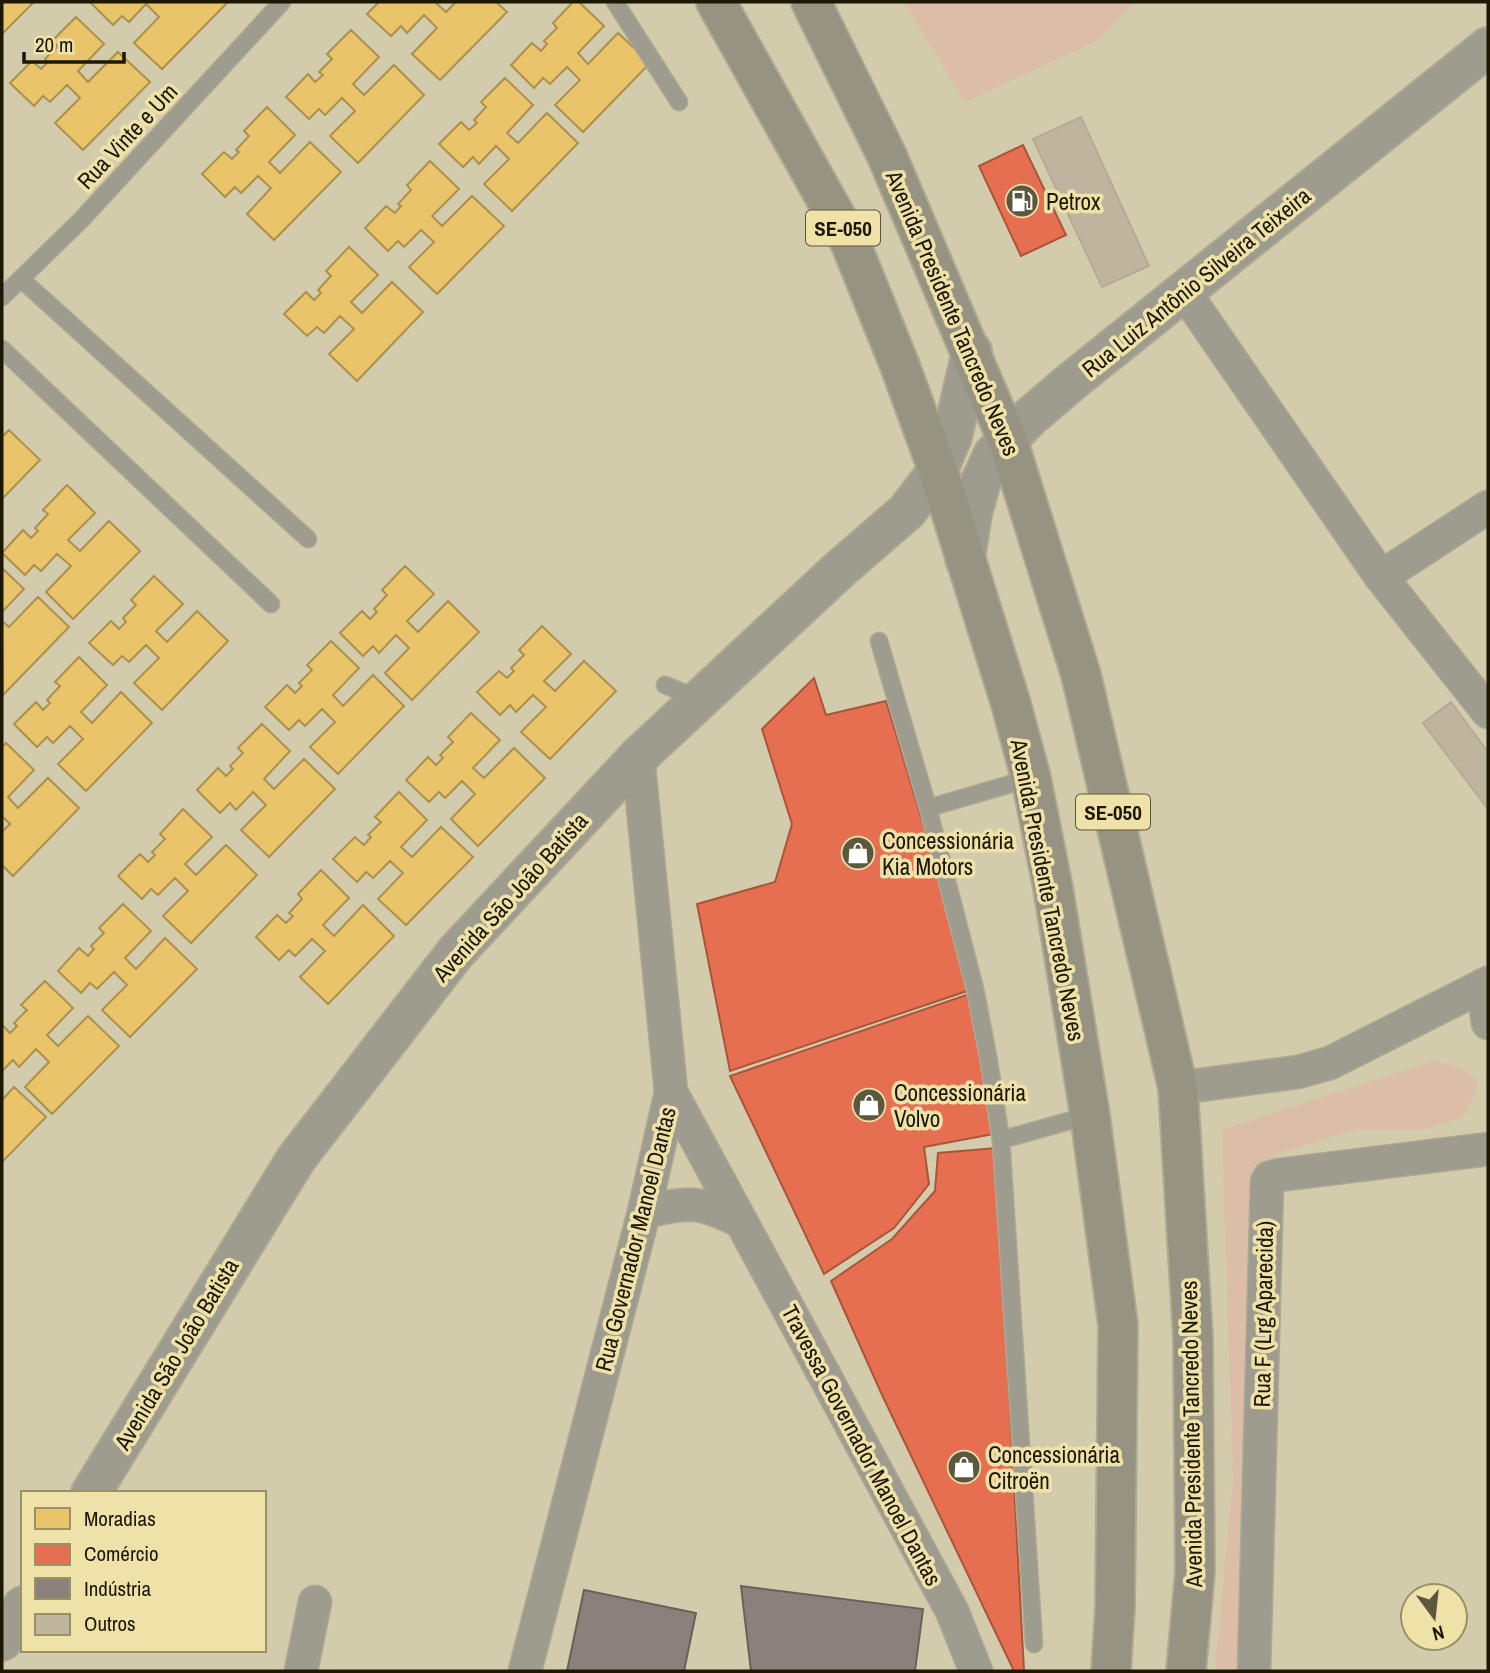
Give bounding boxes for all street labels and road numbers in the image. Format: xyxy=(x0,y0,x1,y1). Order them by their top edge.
street label: Rua Vinte e Um xyxy=(70,76,184,196)
street label: Avenida Presidente Tancredo Neves xyxy=(878,165,1027,460)
street label: Rua Luiz Antônio Silveira Teixeira xyxy=(1075,180,1317,384)
road number: SE-050 xyxy=(806,210,880,246)
street label: Avenida Presidente Tancredo Neves xyxy=(1003,735,1092,1044)
road number: SE-050 xyxy=(1076,794,1150,830)
street label: Avenida São João Batista xyxy=(425,805,595,989)
street label: Rua Governador Manoel Dantas xyxy=(587,1104,683,1374)
street label: Rua F (Lrg Aparecida) xyxy=(1246,1220,1280,1408)
street label: Avenida São João Batista xyxy=(106,1252,246,1456)
street label: Avenida Presidente Tancredo Neves xyxy=(1173,1280,1209,1589)
street label: Travessa Governador Manoel Dantas xyxy=(775,1299,949,1591)

